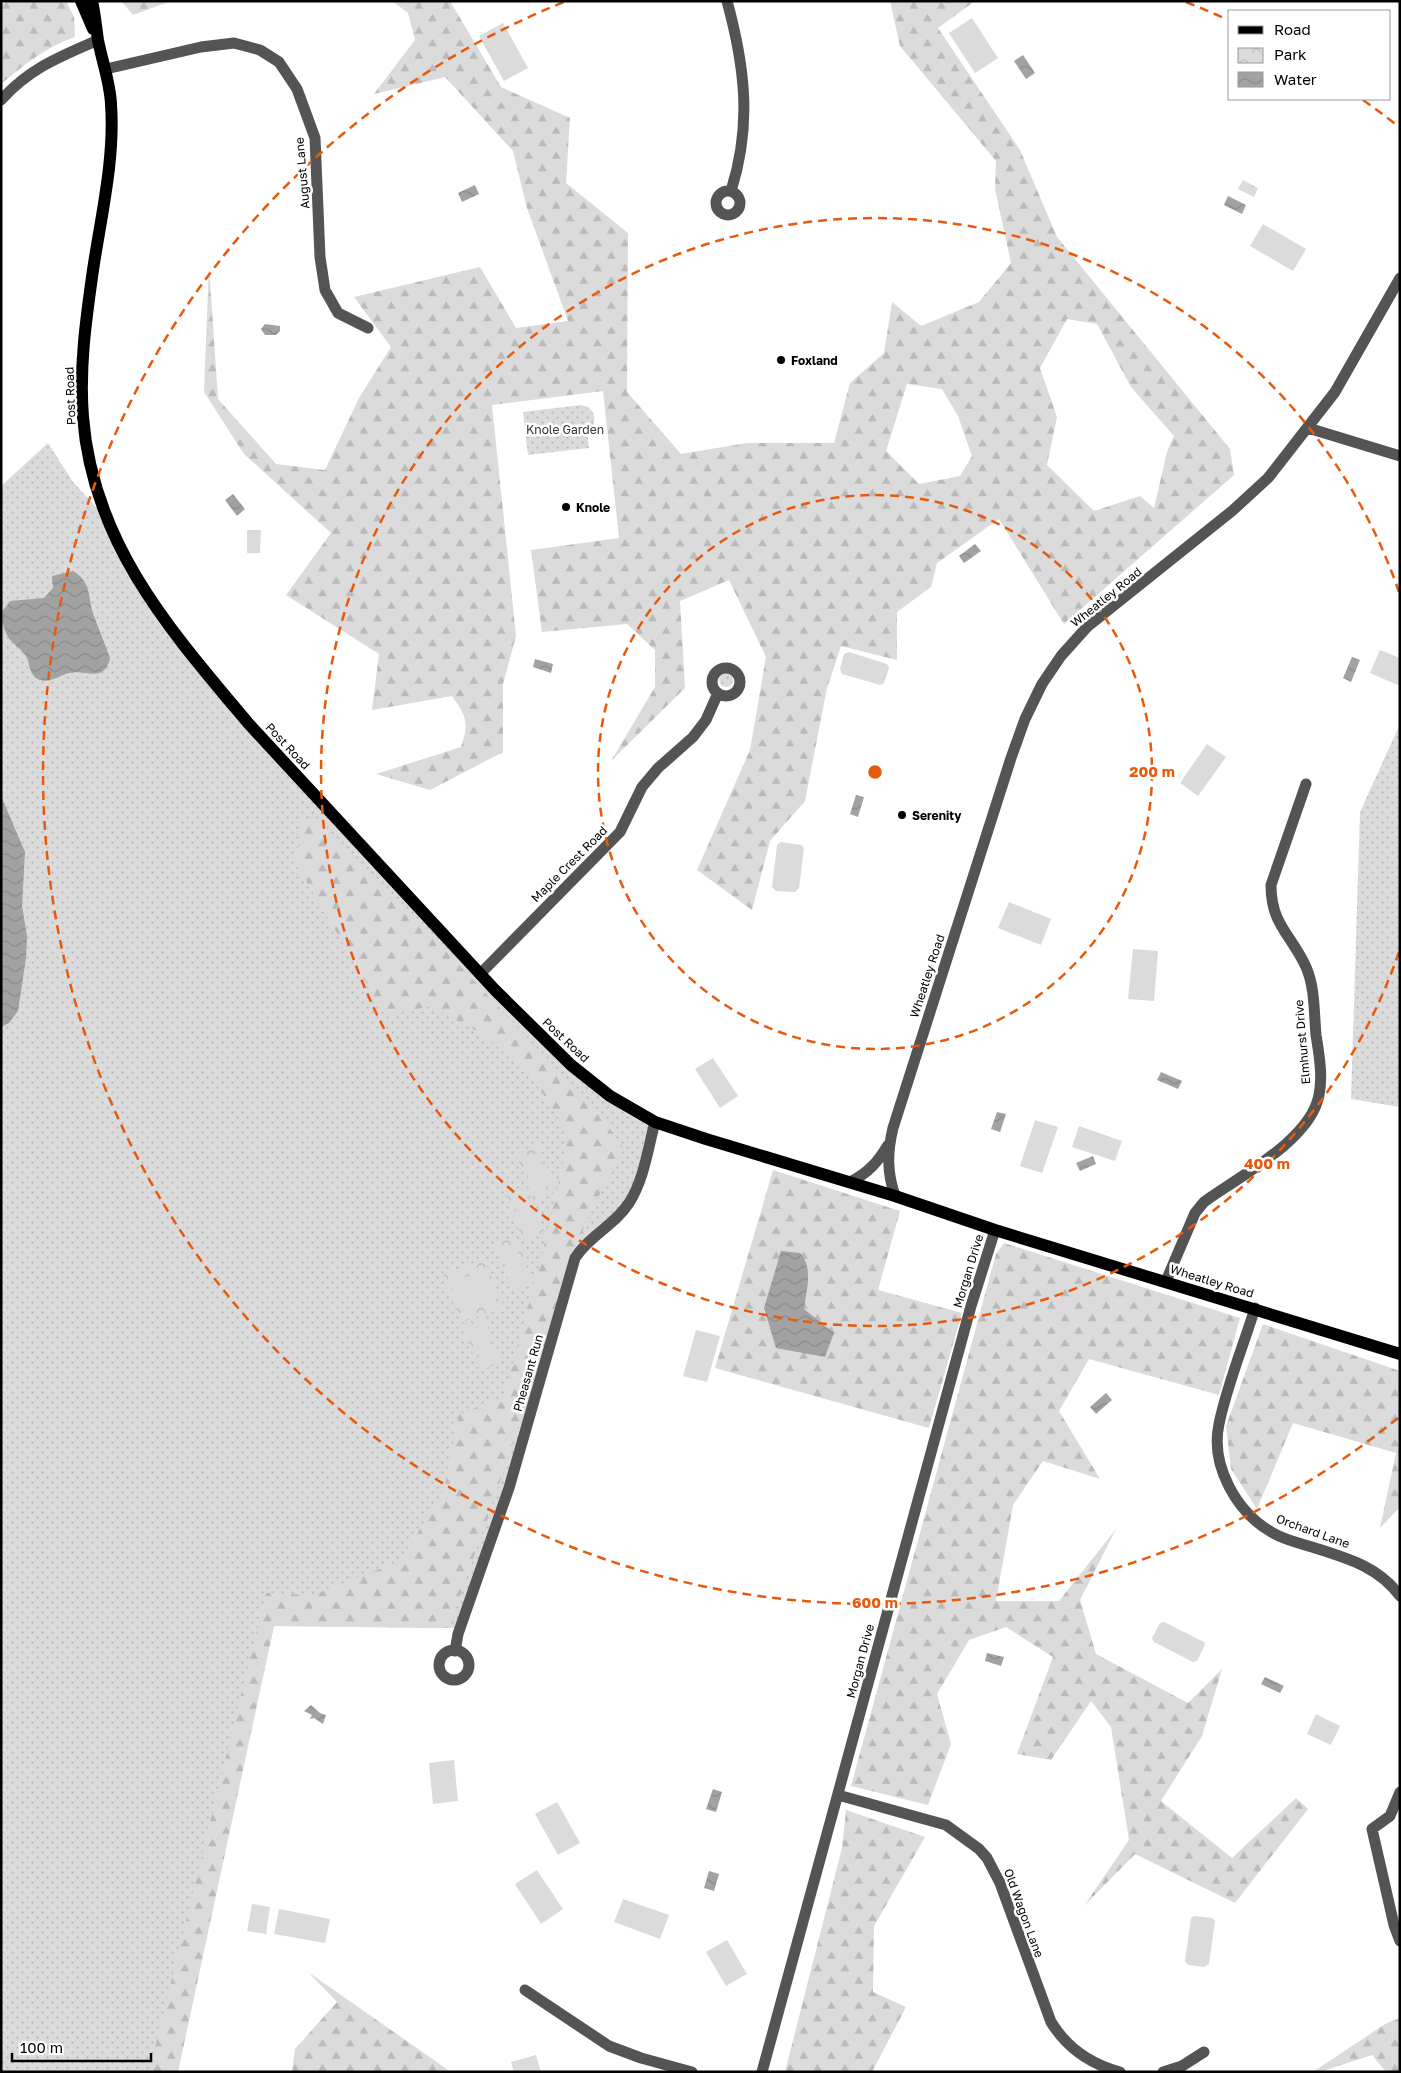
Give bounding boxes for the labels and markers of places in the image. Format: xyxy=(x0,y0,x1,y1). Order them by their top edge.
place label: Foxland xyxy=(791,353,838,368)
marker: Foxland xyxy=(775,354,787,366)
place label: Knole xyxy=(576,500,610,515)
marker: Knole xyxy=(560,501,572,513)
centre of rings xyxy=(866,763,884,781)
place label: Serenity xyxy=(912,808,962,823)
marker: Serenity xyxy=(896,809,908,821)

